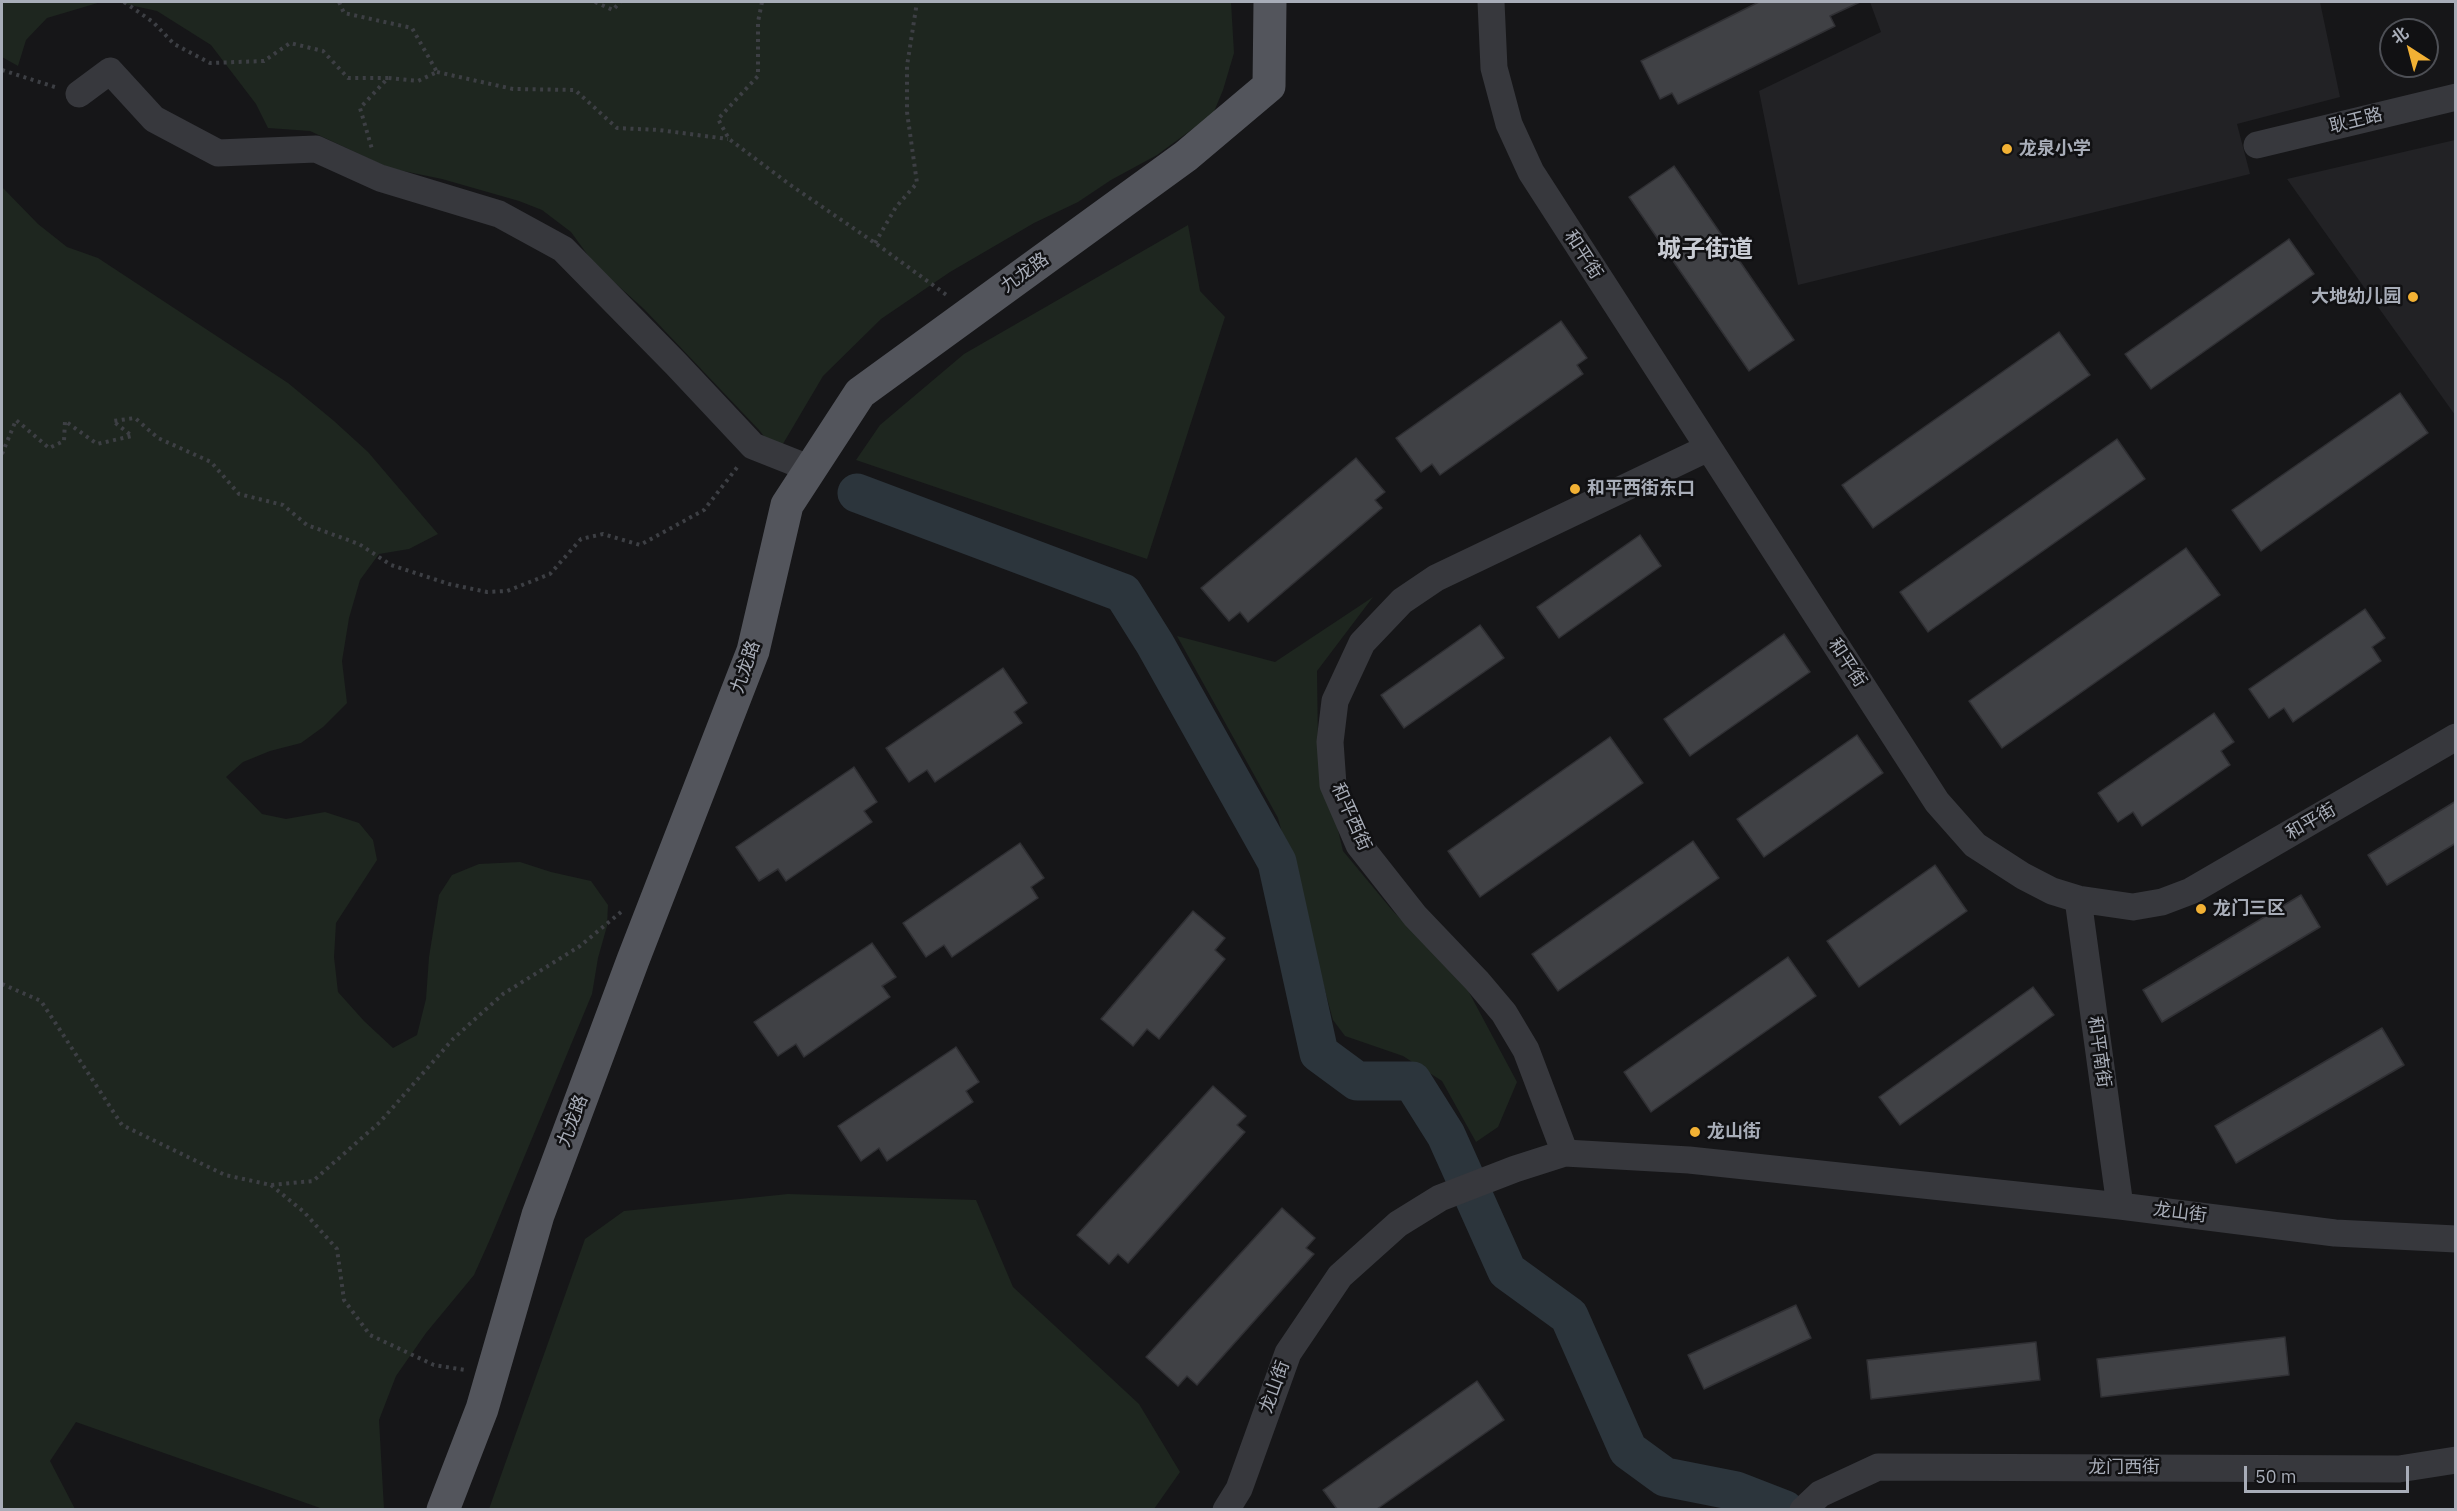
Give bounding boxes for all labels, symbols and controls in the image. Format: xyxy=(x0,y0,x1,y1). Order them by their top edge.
north arrow xyxy=(2379,18,2439,78)
text: 北 xyxy=(2387,22,2412,48)
street label: 耿王路 xyxy=(2327,104,2385,138)
place label: 龙泉小学 xyxy=(2019,138,2091,160)
marker: 龙泉小学 xyxy=(2000,142,2014,156)
street label: 和平街 xyxy=(1559,226,1607,284)
district label: 城子街道 xyxy=(1657,236,1753,264)
street label: 九龙路 xyxy=(997,248,1053,298)
place label: 大地幼儿园 xyxy=(2311,286,2401,308)
marker: 大地幼儿园 xyxy=(2406,290,2420,304)
place label: 和平西街东口 xyxy=(1587,478,1695,500)
marker: 和平西街东口 xyxy=(1568,482,1582,496)
street label: 和平街 xyxy=(1823,634,1871,692)
street label: 九龙路 xyxy=(727,638,765,696)
street label: 和平西街 xyxy=(1326,780,1376,854)
street label: 和平街 xyxy=(2282,799,2340,845)
place label: 龙门三区 xyxy=(2213,898,2285,920)
marker: 龙门三区 xyxy=(2194,902,2208,916)
street label: 和平南街 xyxy=(2083,1015,2115,1089)
street label: 九龙路 xyxy=(553,1092,593,1150)
place label: 龙山街 xyxy=(1707,1121,1761,1143)
marker: 龙山街 xyxy=(1688,1125,1702,1139)
street label: 龙山街 xyxy=(2152,1199,2208,1227)
street label: 龙山街 xyxy=(1256,1358,1294,1416)
scale bar xyxy=(2247,1454,2412,1492)
street label: 龙门西街 xyxy=(2088,1457,2160,1479)
text: 50 m xyxy=(2255,1465,2297,1488)

